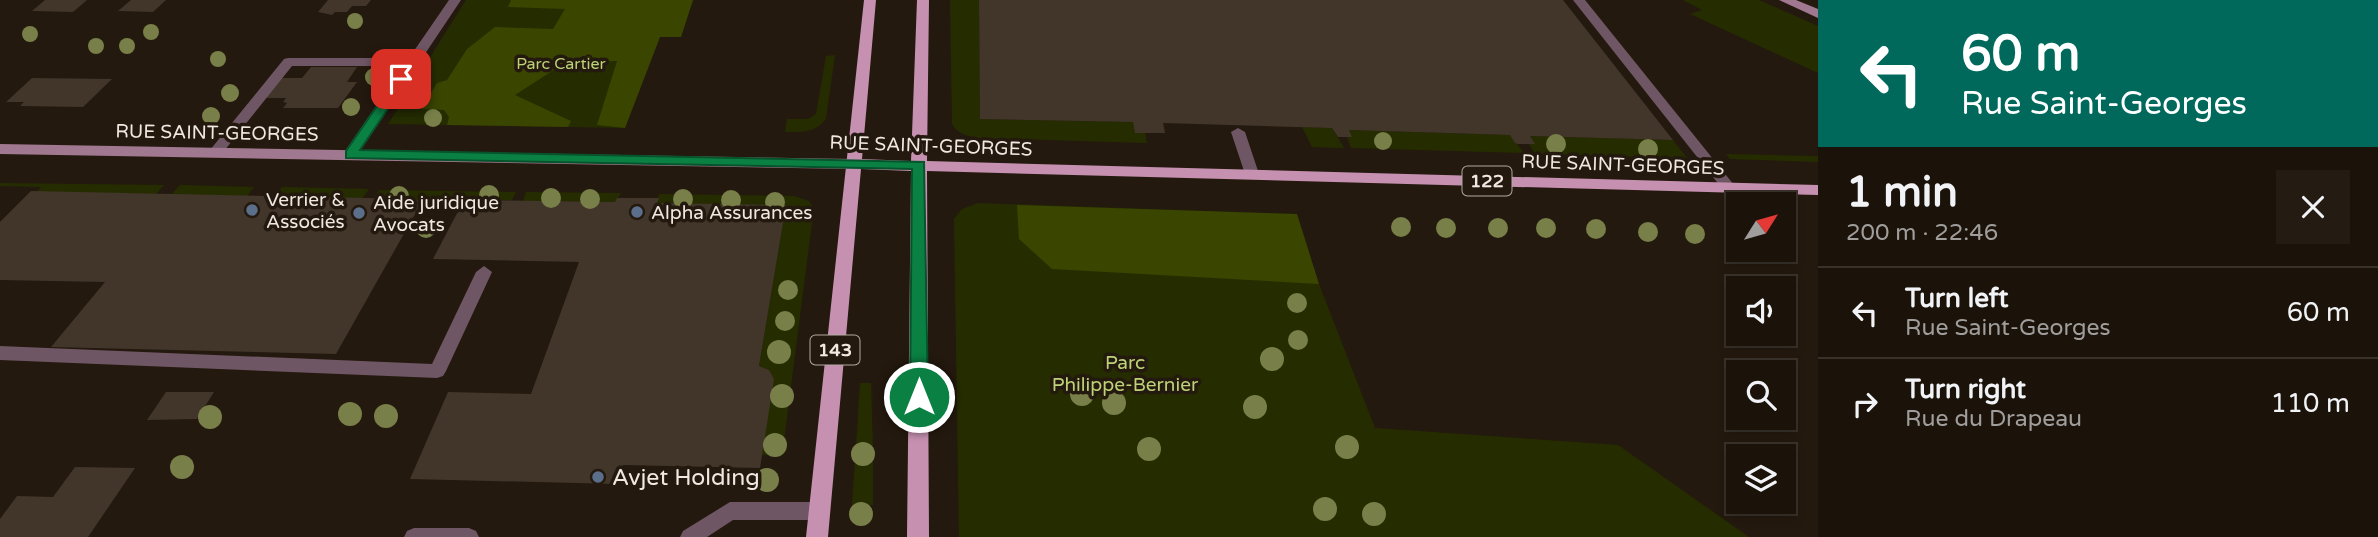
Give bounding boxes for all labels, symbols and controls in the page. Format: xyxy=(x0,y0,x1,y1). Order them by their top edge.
text: 60 m xyxy=(1961,25,2080,84)
icon: left xyxy=(1846,28,1937,119)
pin xyxy=(371,49,431,109)
park label: Parc Cartier xyxy=(516,54,607,74)
icon: arrive xyxy=(382,60,420,98)
text: Rue Saint-Georges xyxy=(1961,85,2247,123)
street label: RUE SAINT-GEORGES xyxy=(115,120,319,146)
street label: RUE SAINT-GEORGES xyxy=(829,131,1033,161)
street label: RUE SAINT-GEORGES xyxy=(1521,150,1725,180)
road number: 122 xyxy=(1462,166,1512,196)
text: 1 min xyxy=(1846,167,1958,218)
button: close xyxy=(2276,170,2350,244)
place label: Verrier & Associés xyxy=(266,189,345,233)
place label: Aide juridique Avocats xyxy=(373,192,499,236)
north arrow xyxy=(1726,192,1796,262)
map controls xyxy=(1726,192,1796,514)
marker: Verrier & Associés xyxy=(244,202,260,218)
place label: Alpha Assurances xyxy=(651,202,812,224)
marker: Alpha Assurances xyxy=(629,204,645,220)
marker: Aide juridique Avocats xyxy=(351,205,367,221)
text: 200 m · 22:46 xyxy=(1846,219,1998,247)
button: sound xyxy=(1726,276,1796,346)
text: Turn left xyxy=(1905,283,2008,314)
icon: left xyxy=(1846,294,1884,332)
text: 60 m xyxy=(2287,297,2350,328)
text: Rue Saint-Georges xyxy=(1905,314,2111,342)
road number: 143 xyxy=(810,336,860,364)
park label: Parc Philippe-Bernier xyxy=(1052,352,1199,396)
position arrow xyxy=(882,360,956,434)
button: search xyxy=(1726,360,1796,430)
text: Turn right xyxy=(1905,374,2026,405)
icon: right xyxy=(1846,385,1884,423)
text: 110 m xyxy=(2270,388,2350,419)
text: Rue du Drapeau xyxy=(1905,405,2082,433)
button: layers xyxy=(1726,444,1796,514)
place label: Avjet Holding xyxy=(612,464,760,492)
marker: Avjet Holding xyxy=(590,469,606,485)

